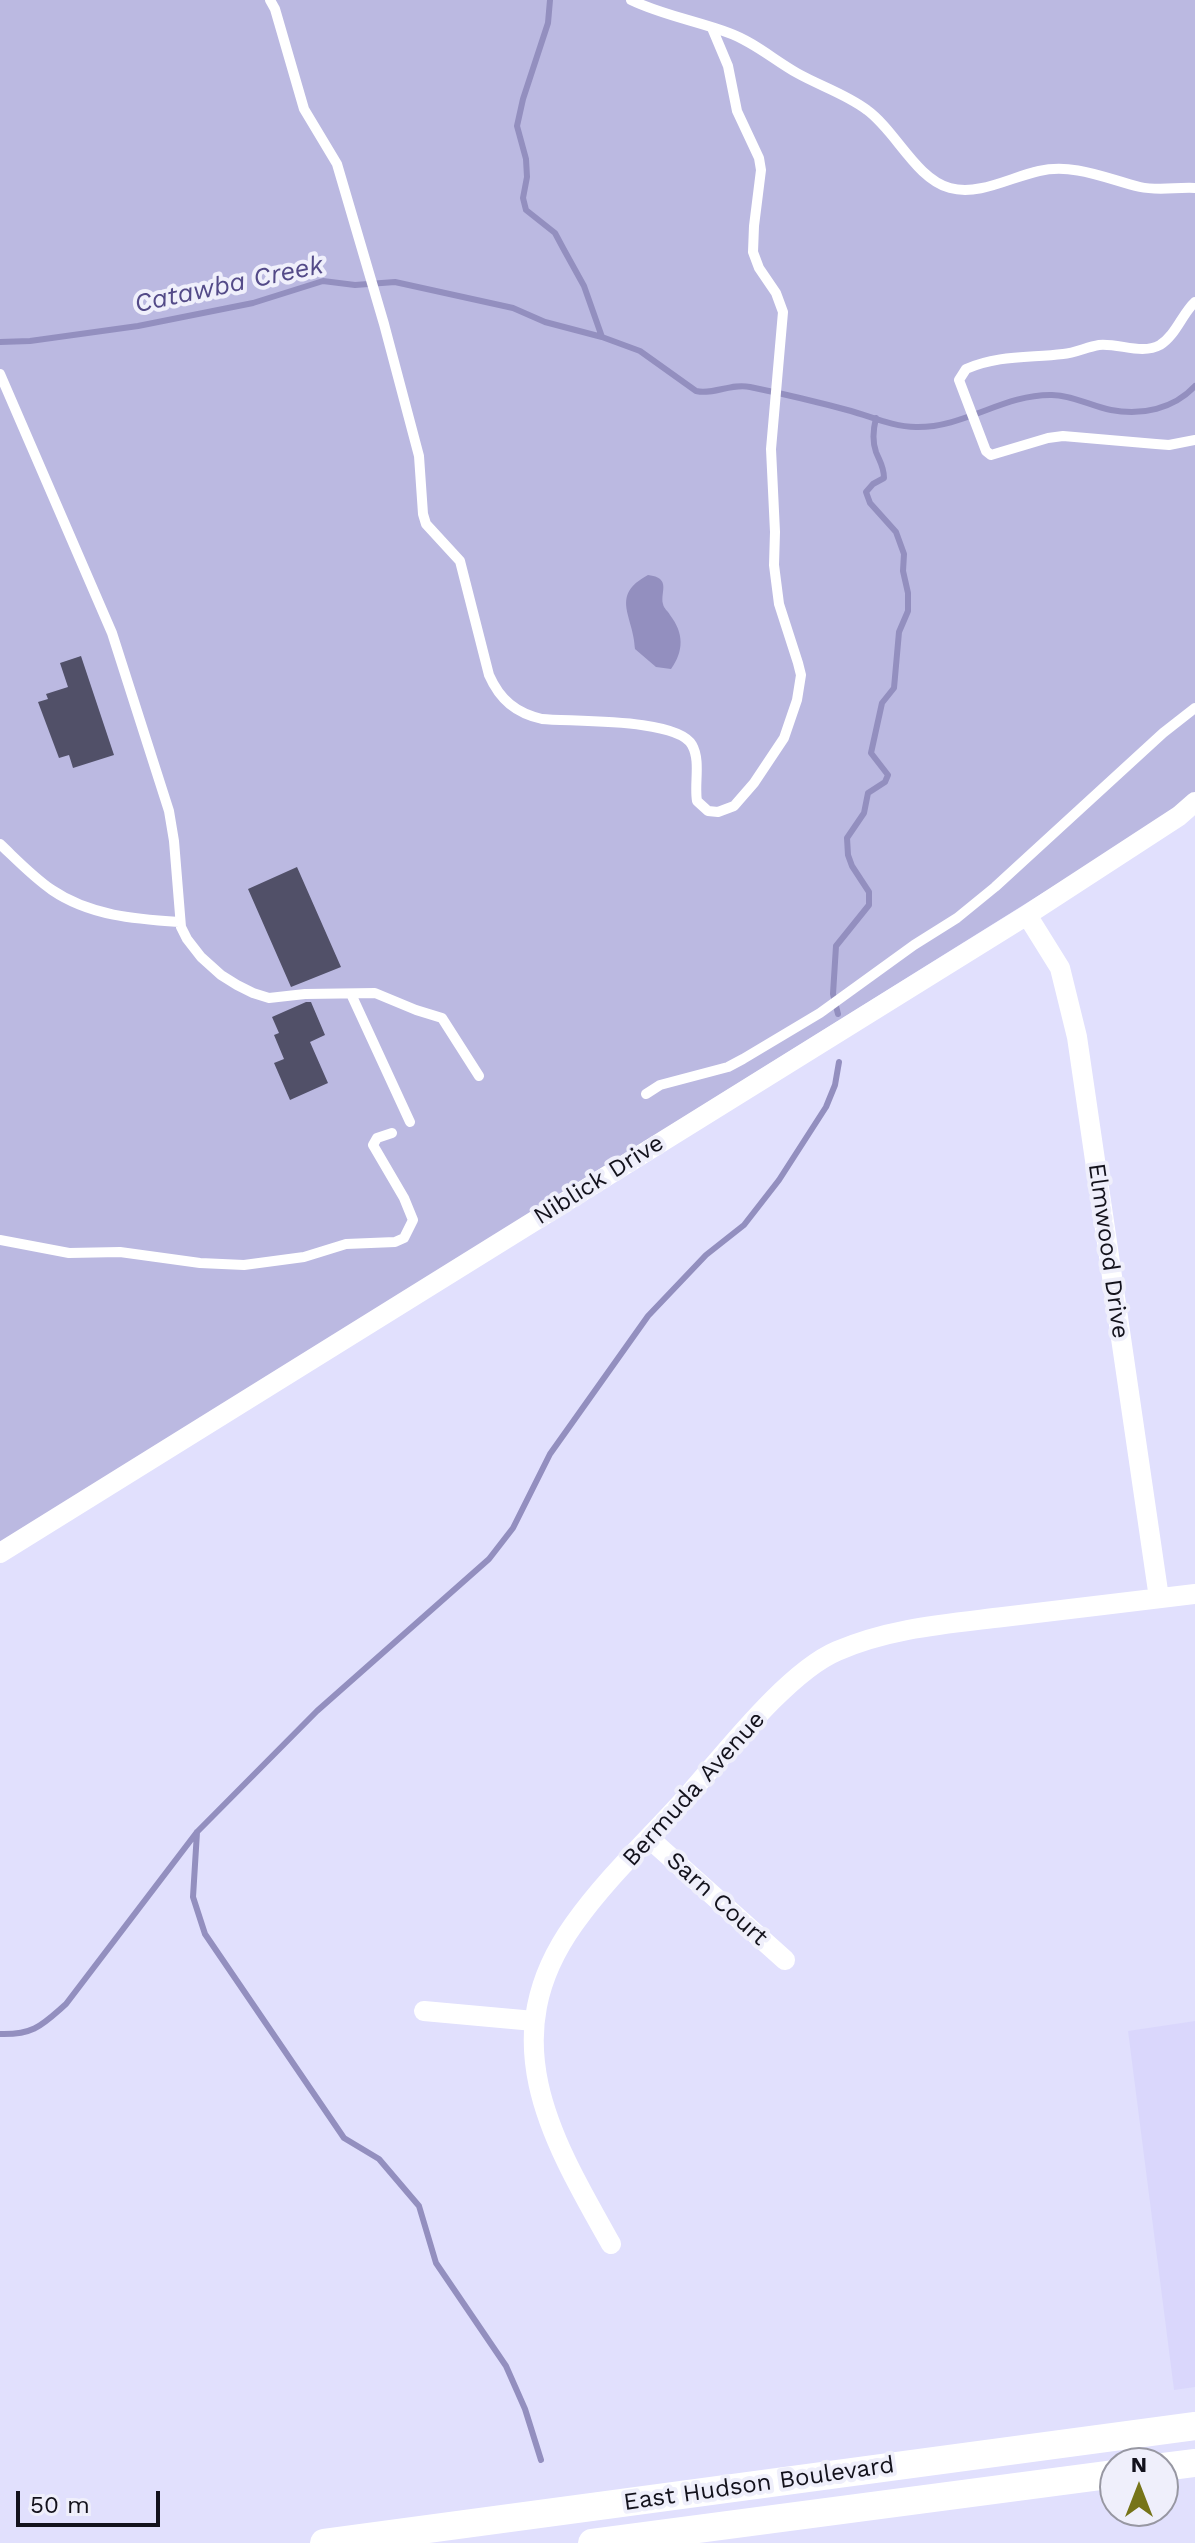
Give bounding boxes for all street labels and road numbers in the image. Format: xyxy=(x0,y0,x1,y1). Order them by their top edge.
street label: Niblick Drive xyxy=(529,1129,669,1231)
street label: Elmwood Drive xyxy=(1081,1161,1135,1341)
street label: Bermuda Avenue xyxy=(617,1706,771,1872)
street label: Sarn Court xyxy=(660,1846,774,1952)
street label: East Hudson Boulevard xyxy=(622,2451,896,2517)

